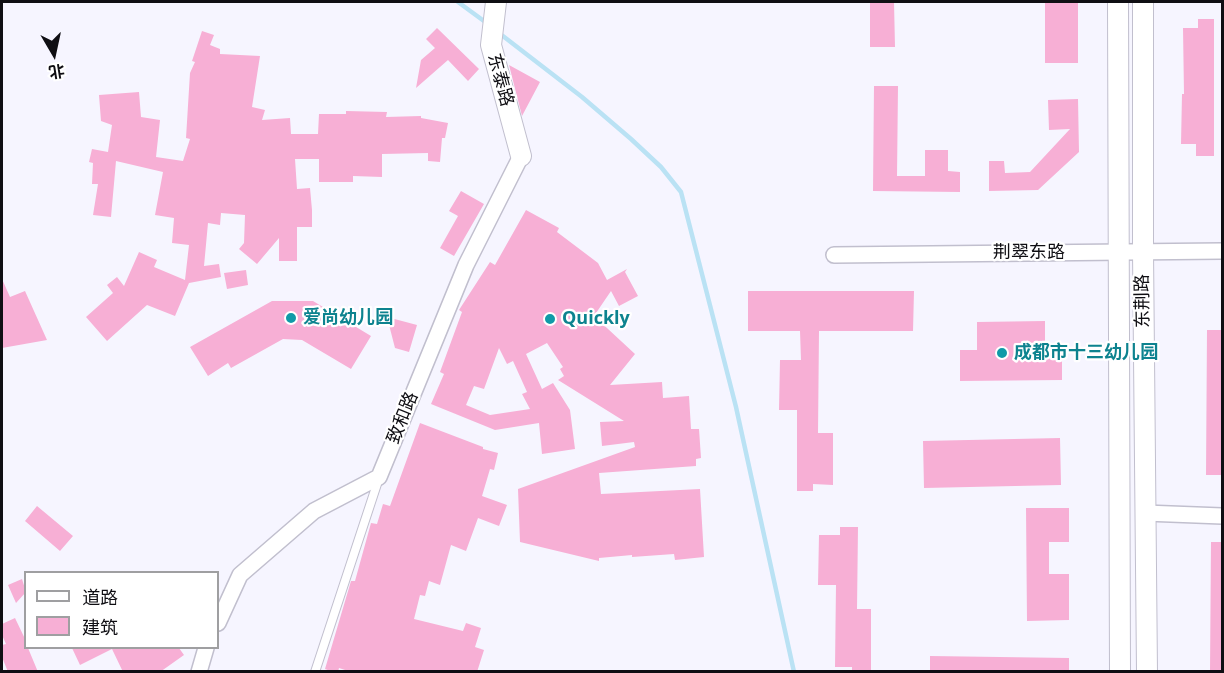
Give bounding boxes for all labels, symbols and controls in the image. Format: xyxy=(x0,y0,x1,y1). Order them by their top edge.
north arrow xyxy=(24,24,84,84)
street label: 东泰路 xyxy=(483,51,517,109)
text: 北 xyxy=(47,60,66,84)
street label: 荆翠东路 xyxy=(993,242,1065,264)
street label: 东荆路 xyxy=(1132,274,1154,328)
place label: 爱尚幼儿园 xyxy=(303,307,393,329)
place label: Quickly xyxy=(562,308,630,330)
marker: 爱尚幼儿园 xyxy=(284,311,298,325)
marker: Quickly xyxy=(543,312,557,326)
place label: 成都市十三幼儿园 xyxy=(1014,342,1158,364)
marker: 成都市十三幼儿园 xyxy=(995,346,1009,360)
street label: 致和路 xyxy=(383,389,423,447)
legend xyxy=(24,571,219,649)
text: 道路 xyxy=(82,585,118,609)
text: 建筑 xyxy=(82,615,118,639)

